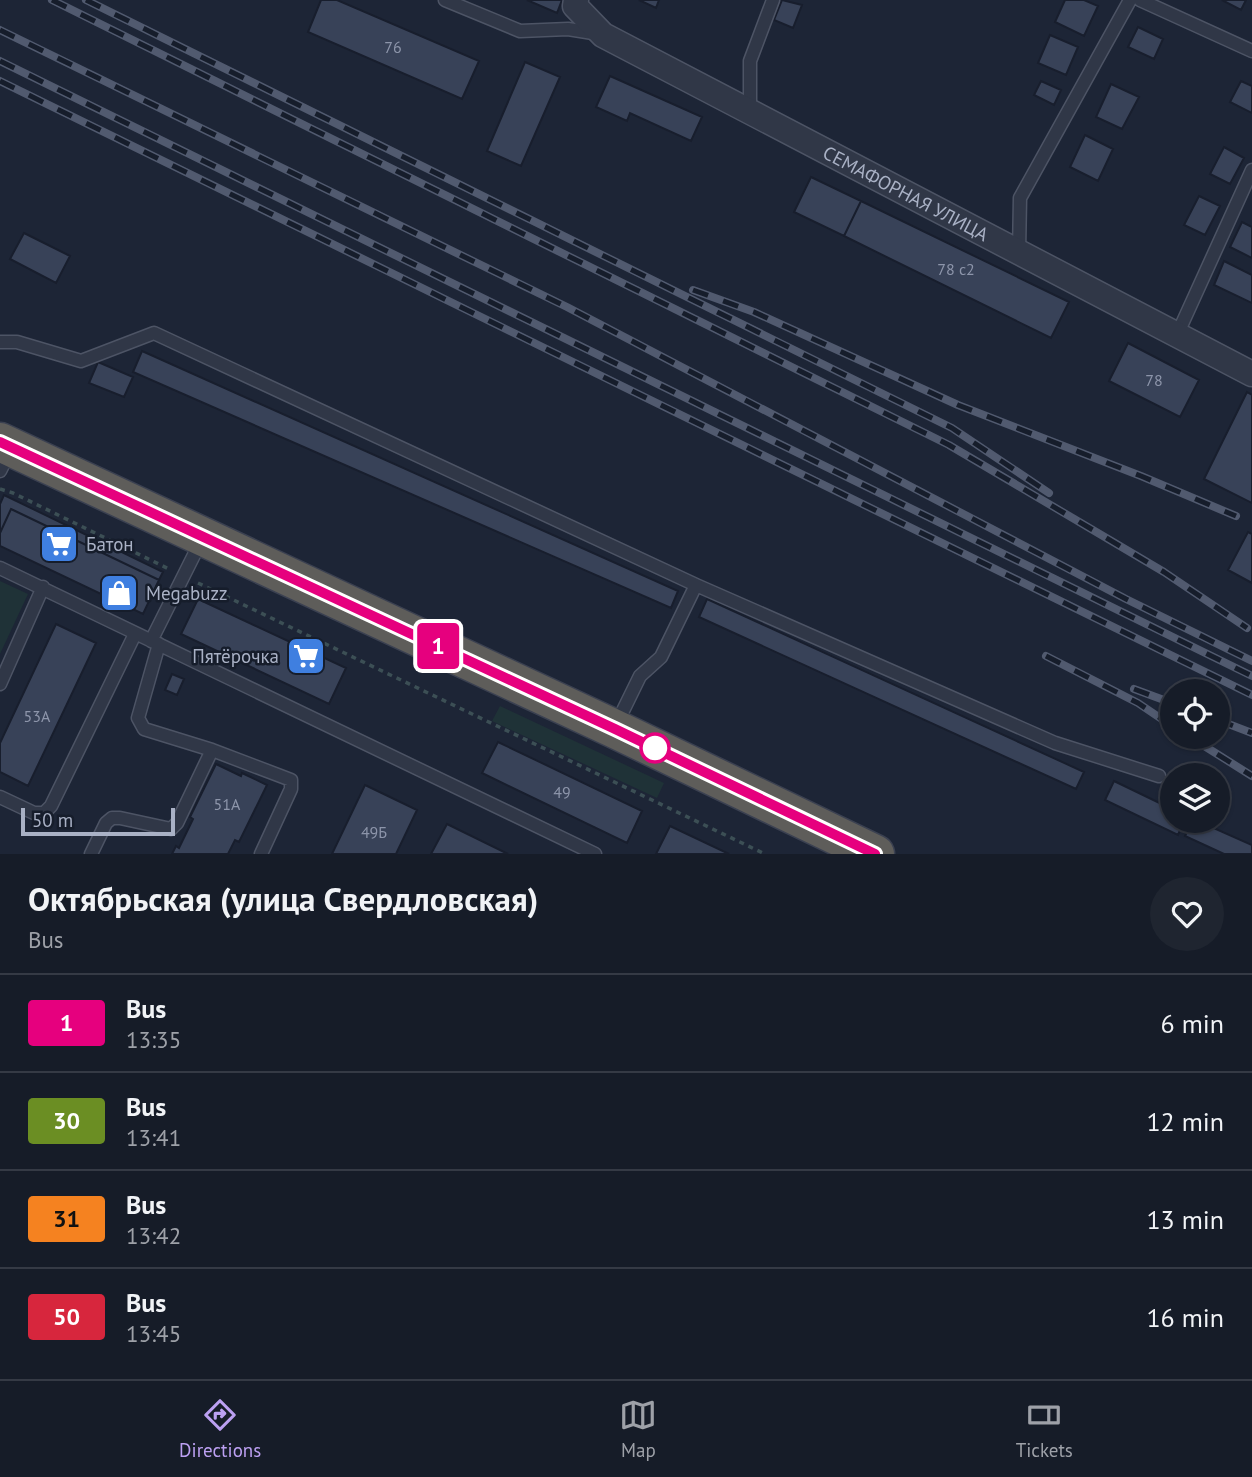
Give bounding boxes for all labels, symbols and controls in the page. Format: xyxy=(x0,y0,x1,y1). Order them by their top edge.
house number: 76 xyxy=(384,37,402,57)
street label: СЕМАФОРНАЯ УЛИЦА xyxy=(819,140,993,246)
house number: 78 с2 xyxy=(937,259,975,279)
house number: 78 xyxy=(1145,370,1163,390)
supermarket icon: Батон xyxy=(38,523,80,565)
place label: Батон xyxy=(86,532,134,556)
shop icon: Megabuzz xyxy=(98,572,140,614)
place label: Megabuzz xyxy=(146,581,228,605)
line badge: 1 xyxy=(415,623,461,669)
text: 1 xyxy=(431,630,445,661)
supermarket icon: Пятёрочка xyxy=(285,635,327,677)
place label: Пятёрочка xyxy=(192,644,279,668)
map controls xyxy=(1160,679,1230,833)
button: locate xyxy=(1160,679,1230,749)
house number: 53А xyxy=(24,706,51,726)
unlabelled marker xyxy=(640,733,670,763)
button: layers xyxy=(1160,763,1230,833)
house number: 49 xyxy=(553,782,571,802)
house number: 51А xyxy=(214,794,241,814)
scale bar xyxy=(21,805,175,837)
text: 50 m xyxy=(32,808,73,832)
house number: 49Б xyxy=(361,822,387,842)
text: Октябрьская (улица Свердловская) xyxy=(28,877,538,920)
button: heart xyxy=(1150,877,1224,951)
text: Bus xyxy=(28,925,64,954)
text: Bus xyxy=(126,992,166,1025)
text: 1 xyxy=(60,1007,73,1038)
text: 6 min xyxy=(1161,1007,1224,1040)
text: 13:35 xyxy=(126,1025,181,1054)
text: Bus xyxy=(126,1090,166,1123)
text: 30 xyxy=(53,1105,80,1136)
text: 12 min xyxy=(1146,1105,1224,1138)
text: 13:41 xyxy=(126,1123,181,1152)
text: Bus xyxy=(126,1188,166,1221)
text: 31 xyxy=(53,1203,80,1234)
text: 13 min xyxy=(1146,1203,1224,1236)
text: 13:42 xyxy=(126,1221,181,1250)
text: Bus xyxy=(126,1286,166,1319)
text: 50 xyxy=(53,1301,80,1332)
text: 16 min xyxy=(1146,1301,1224,1334)
text: 13:45 xyxy=(126,1319,181,1348)
tab: Directions xyxy=(179,1396,261,1462)
tab: Map xyxy=(619,1396,657,1462)
tab: Tickets xyxy=(1016,1396,1073,1462)

